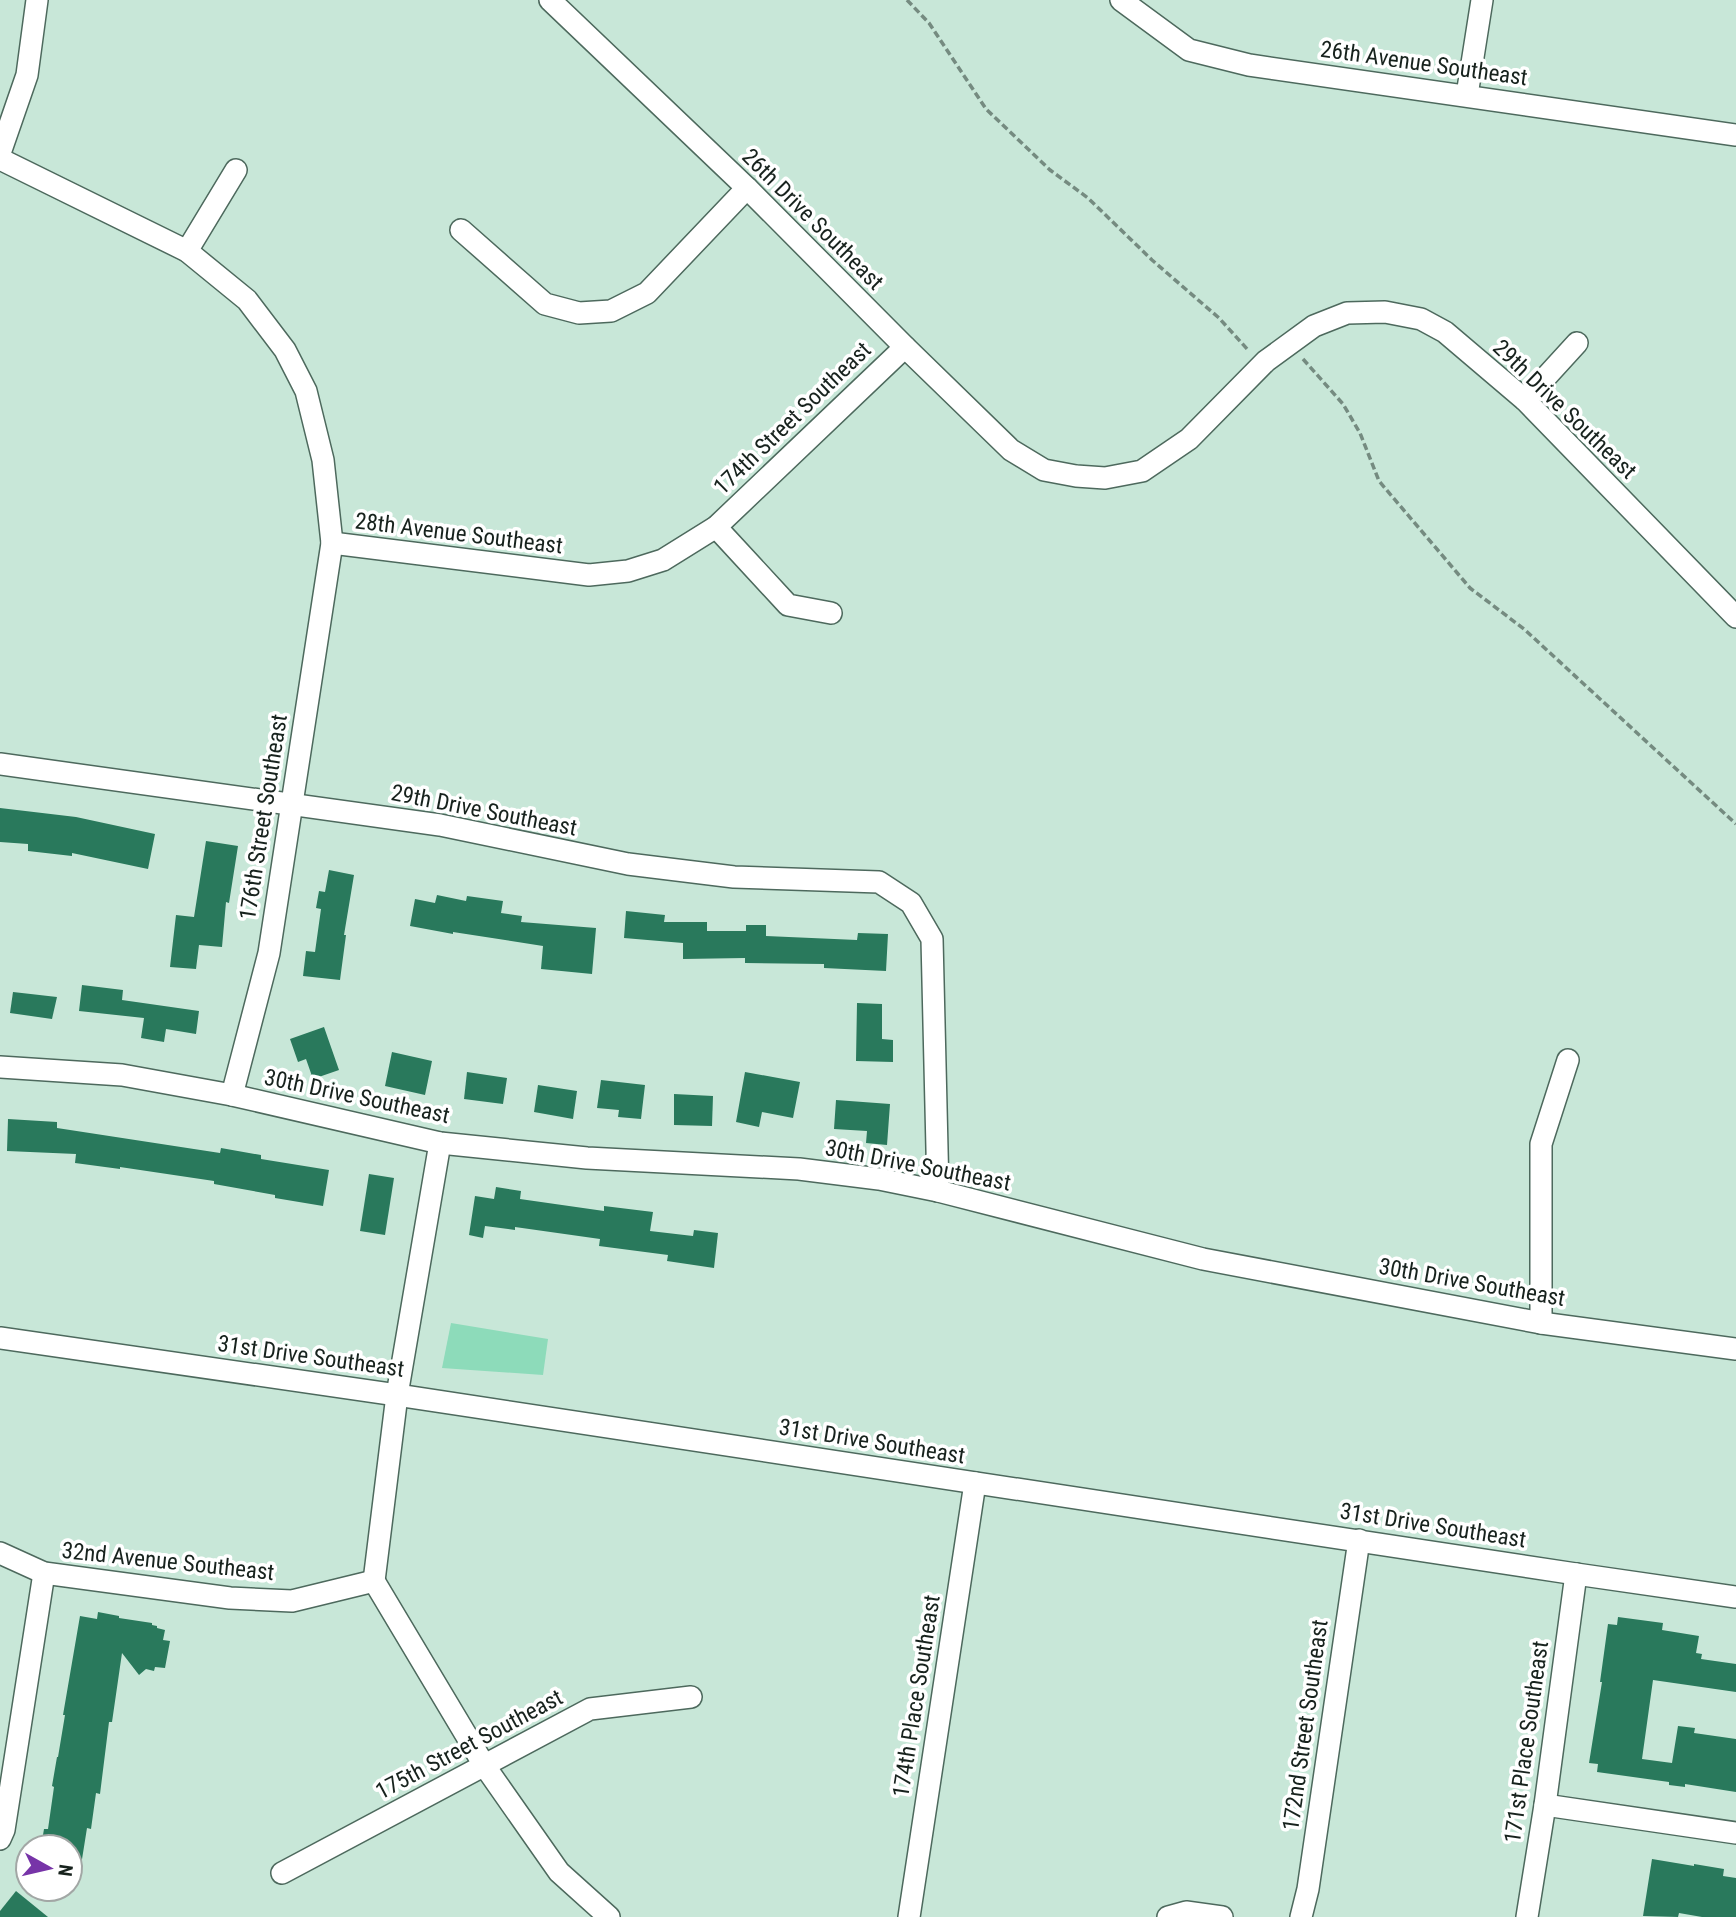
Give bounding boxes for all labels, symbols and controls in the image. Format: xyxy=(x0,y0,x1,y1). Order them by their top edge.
street label: 26th Avenue Southeast xyxy=(1319,36,1529,91)
street label: 26th Drive Southeast xyxy=(736,143,889,296)
street label: 29th Drive Southeast xyxy=(1487,334,1642,485)
street label: 174th Street Southeast xyxy=(708,336,877,500)
street label: 28th Avenue Southeast xyxy=(354,507,564,560)
street label: 176th Street Southeast xyxy=(234,712,293,922)
street label: 29th Drive Southeast xyxy=(389,779,579,842)
street label: 30th Drive Southeast xyxy=(262,1064,452,1129)
street label: 30th Drive Southeast xyxy=(823,1134,1013,1197)
street label: 30th Drive Southeast xyxy=(1377,1253,1567,1312)
street label: 31st Drive Southeast xyxy=(216,1330,406,1383)
street label: 31st Drive Southeast xyxy=(777,1413,967,1470)
street label: 31st Drive Southeast xyxy=(1338,1497,1528,1554)
street label: 32nd Avenue Southeast xyxy=(60,1537,276,1586)
street label: 174th Place Southeast xyxy=(887,1593,946,1799)
street label: 172nd Street Southeast xyxy=(1277,1618,1334,1832)
street label: 171st Place Southeast xyxy=(1499,1639,1554,1845)
street label: 175th Street Southeast xyxy=(371,1684,567,1805)
north arrow xyxy=(14,1833,84,1903)
text: N xyxy=(53,1863,78,1878)

